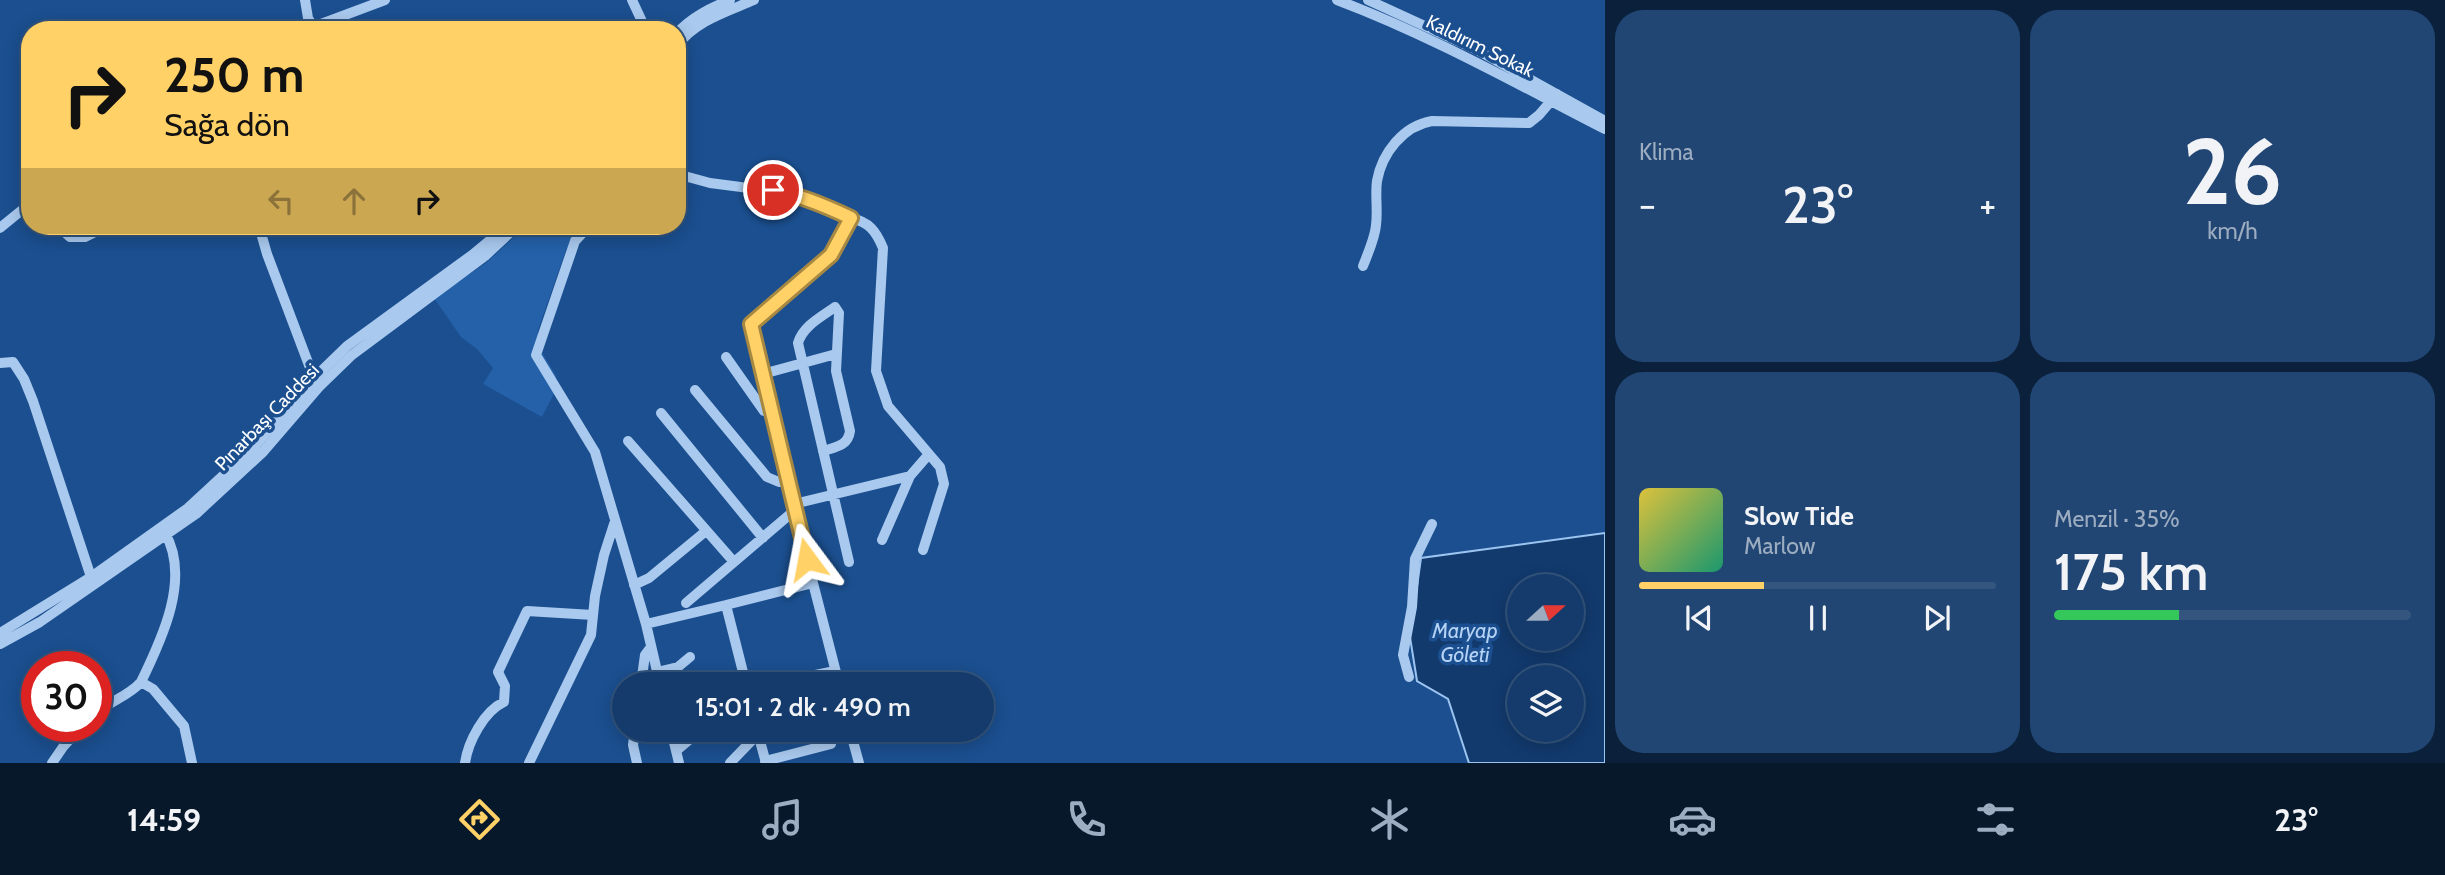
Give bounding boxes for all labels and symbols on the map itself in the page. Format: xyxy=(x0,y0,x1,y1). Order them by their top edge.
street label: Kaldırım Sokak xyxy=(1422,10,1538,82)
pin xyxy=(743,160,803,220)
street label: Pınarbaşı Caddesi xyxy=(210,359,324,475)
position arrow xyxy=(770,522,844,596)
north arrow xyxy=(1507,574,1584,651)
water label: Maryap Göleti xyxy=(1431,618,1498,667)
speed limit sign: 30 xyxy=(21,651,112,742)

